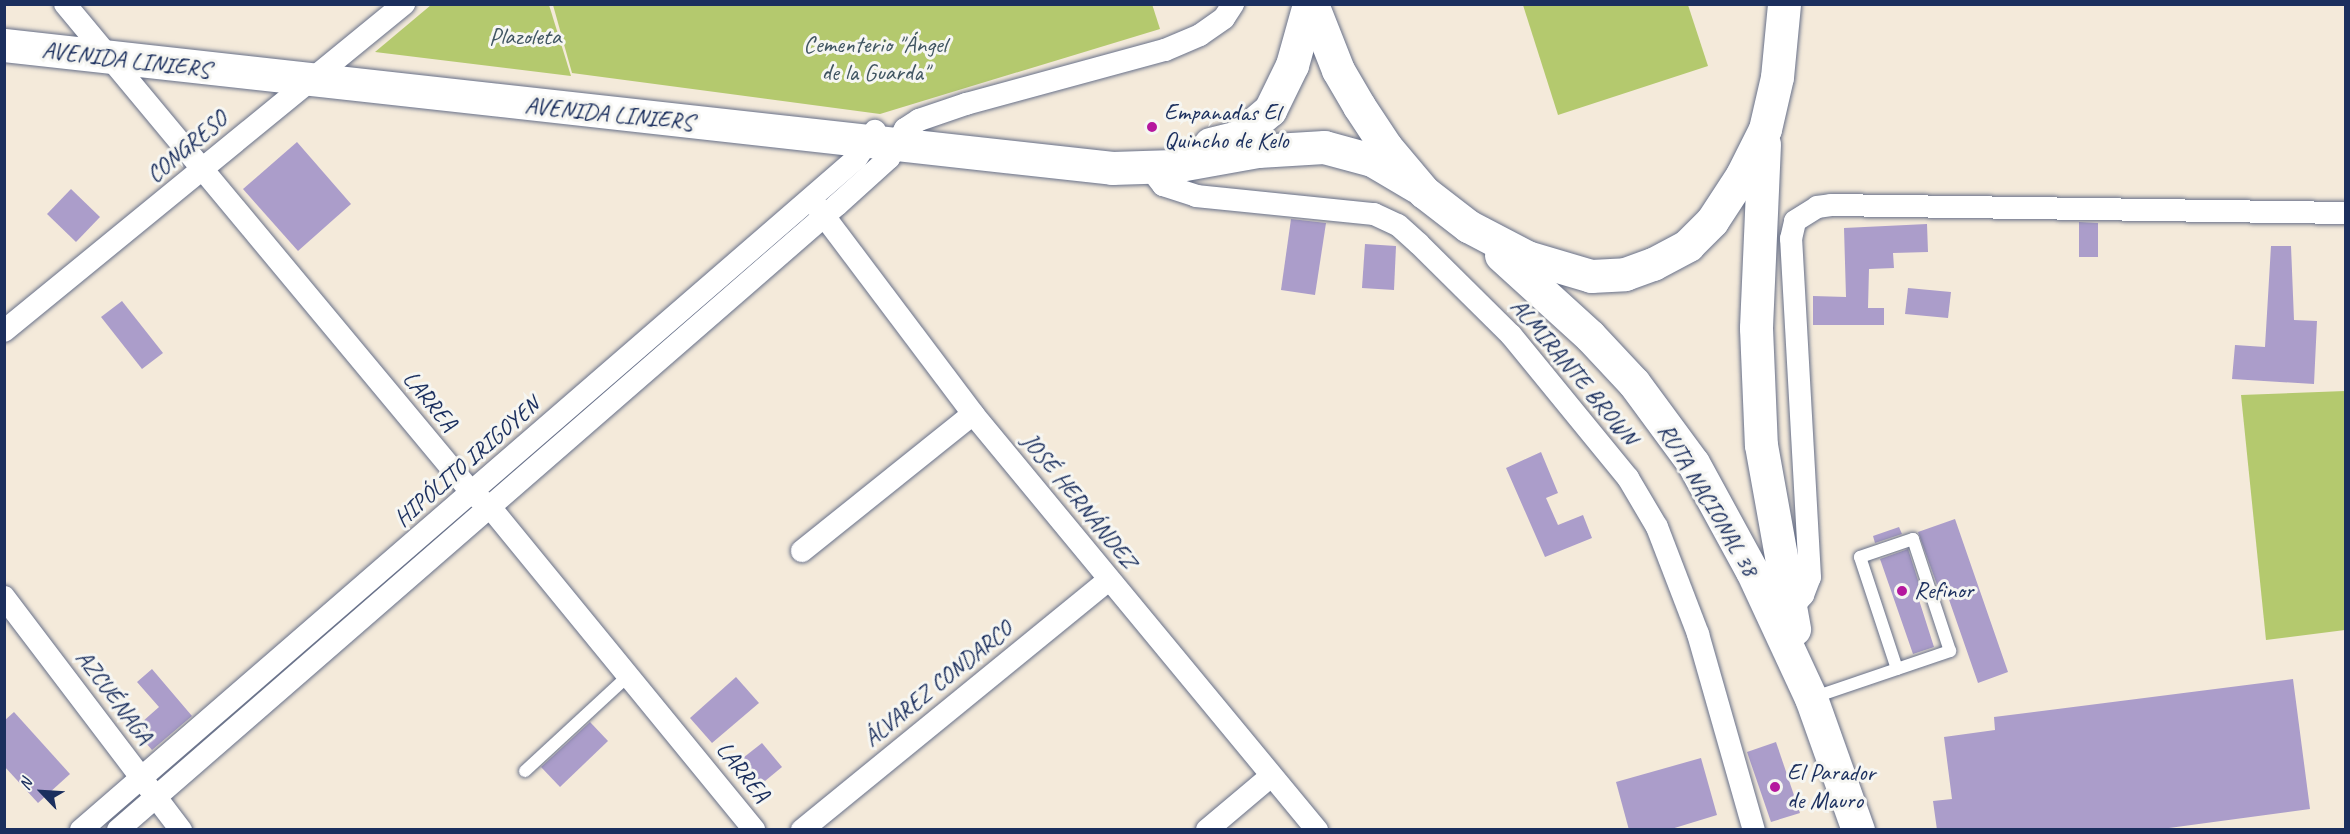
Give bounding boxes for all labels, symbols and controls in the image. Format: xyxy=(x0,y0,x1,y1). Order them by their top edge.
park label: Plazoleta xyxy=(489,23,561,51)
park label: Cementerio "Ángel de la Guarda" xyxy=(803,31,947,87)
street label: AVENIDA LINIERS xyxy=(41,35,211,85)
street label: AVENIDA LINIERS xyxy=(524,91,694,137)
place label: Empanadas El Quincho de Kelo xyxy=(1164,99,1288,155)
street label: CONGRESO xyxy=(141,105,233,189)
marker: Empanadas El Quincho de Kelo xyxy=(1145,120,1159,134)
street label: ALMIRANTE BROWN xyxy=(1504,293,1644,451)
street label: LARREA xyxy=(396,365,464,437)
street label: HIPÓLITO IRIGOYEN xyxy=(387,390,547,534)
street label: RUTA NACIONAL 38 xyxy=(1651,418,1765,582)
street label: JOSÉ HERNÁNDEZ xyxy=(1015,427,1143,575)
place label: Refinor xyxy=(1914,577,1973,605)
marker: Refinor xyxy=(1895,584,1909,598)
street label: ÁLVAREZ CONDARCO xyxy=(858,615,1018,753)
street label: AZCUÉNAGA xyxy=(69,644,159,750)
street label: LARREA xyxy=(710,736,776,808)
place label: El Parador de Mauro xyxy=(1787,759,1875,815)
north arrow xyxy=(12,762,72,822)
text: N xyxy=(15,776,37,793)
marker: El Parador de Mauro xyxy=(1768,780,1782,794)

